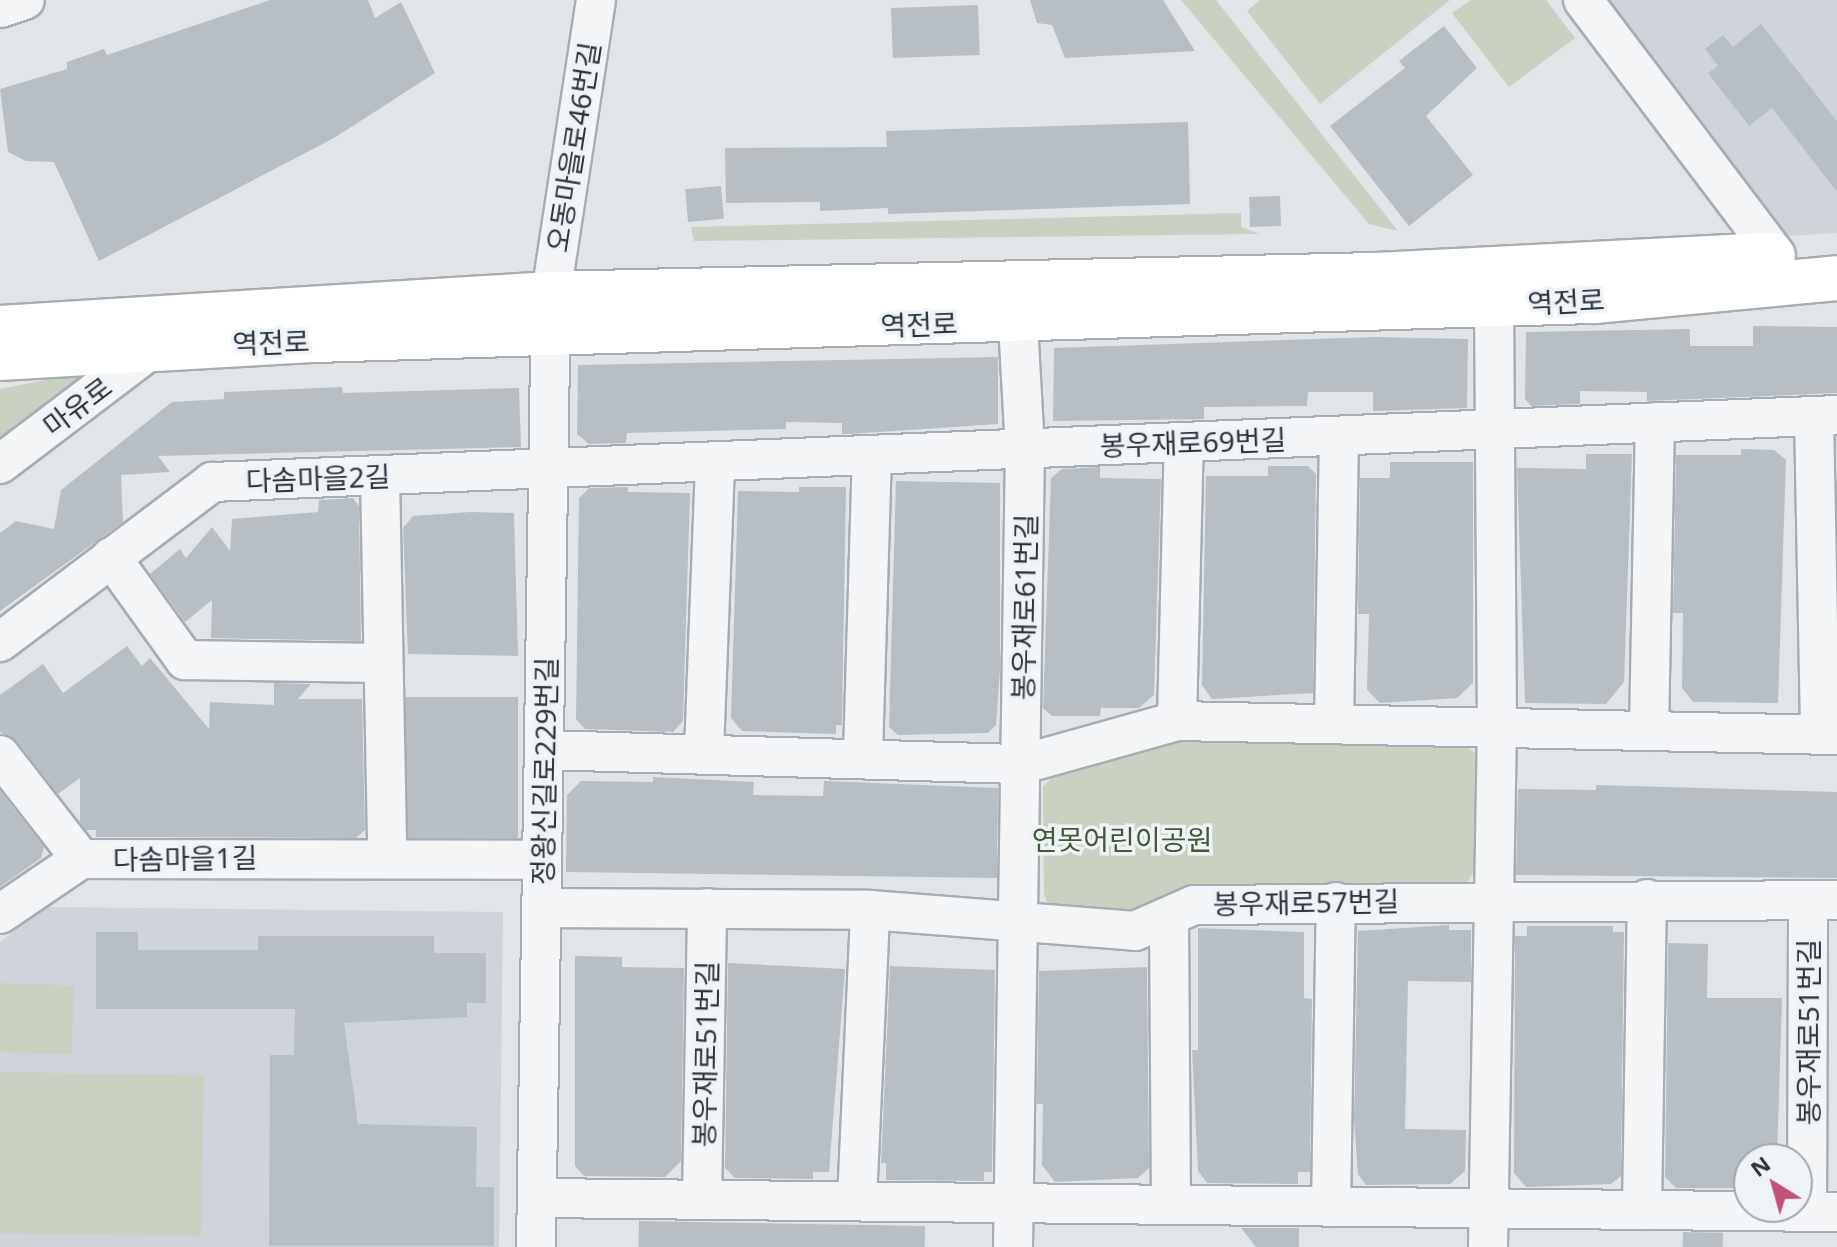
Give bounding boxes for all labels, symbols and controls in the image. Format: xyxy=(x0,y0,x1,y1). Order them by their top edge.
street label: 오동마을로46번길 xyxy=(540,40,606,254)
street label: 역전로 xyxy=(1527,282,1605,320)
street label: 역전로 xyxy=(880,306,958,342)
street label: 역전로 xyxy=(232,324,310,360)
street label: 마유로 xyxy=(36,369,118,443)
street label: 봉우재로69번길 xyxy=(1099,422,1287,462)
street label: 다솜마을2길 xyxy=(245,459,391,497)
street label: 봉우재로61번길 xyxy=(1006,513,1042,701)
street label: 정왕신길로229번길 xyxy=(525,657,563,885)
park label: 연못어린이공원 xyxy=(1032,822,1212,856)
street label: 다솜마을1길 xyxy=(112,840,258,876)
street label: 봉우재로57번길 xyxy=(1212,884,1400,920)
street label: 봉우재로51번길 xyxy=(1791,939,1825,1125)
street label: 봉우재로51번길 xyxy=(687,960,723,1148)
north arrow xyxy=(1733,1143,1813,1223)
text: N xyxy=(1744,1148,1776,1183)

